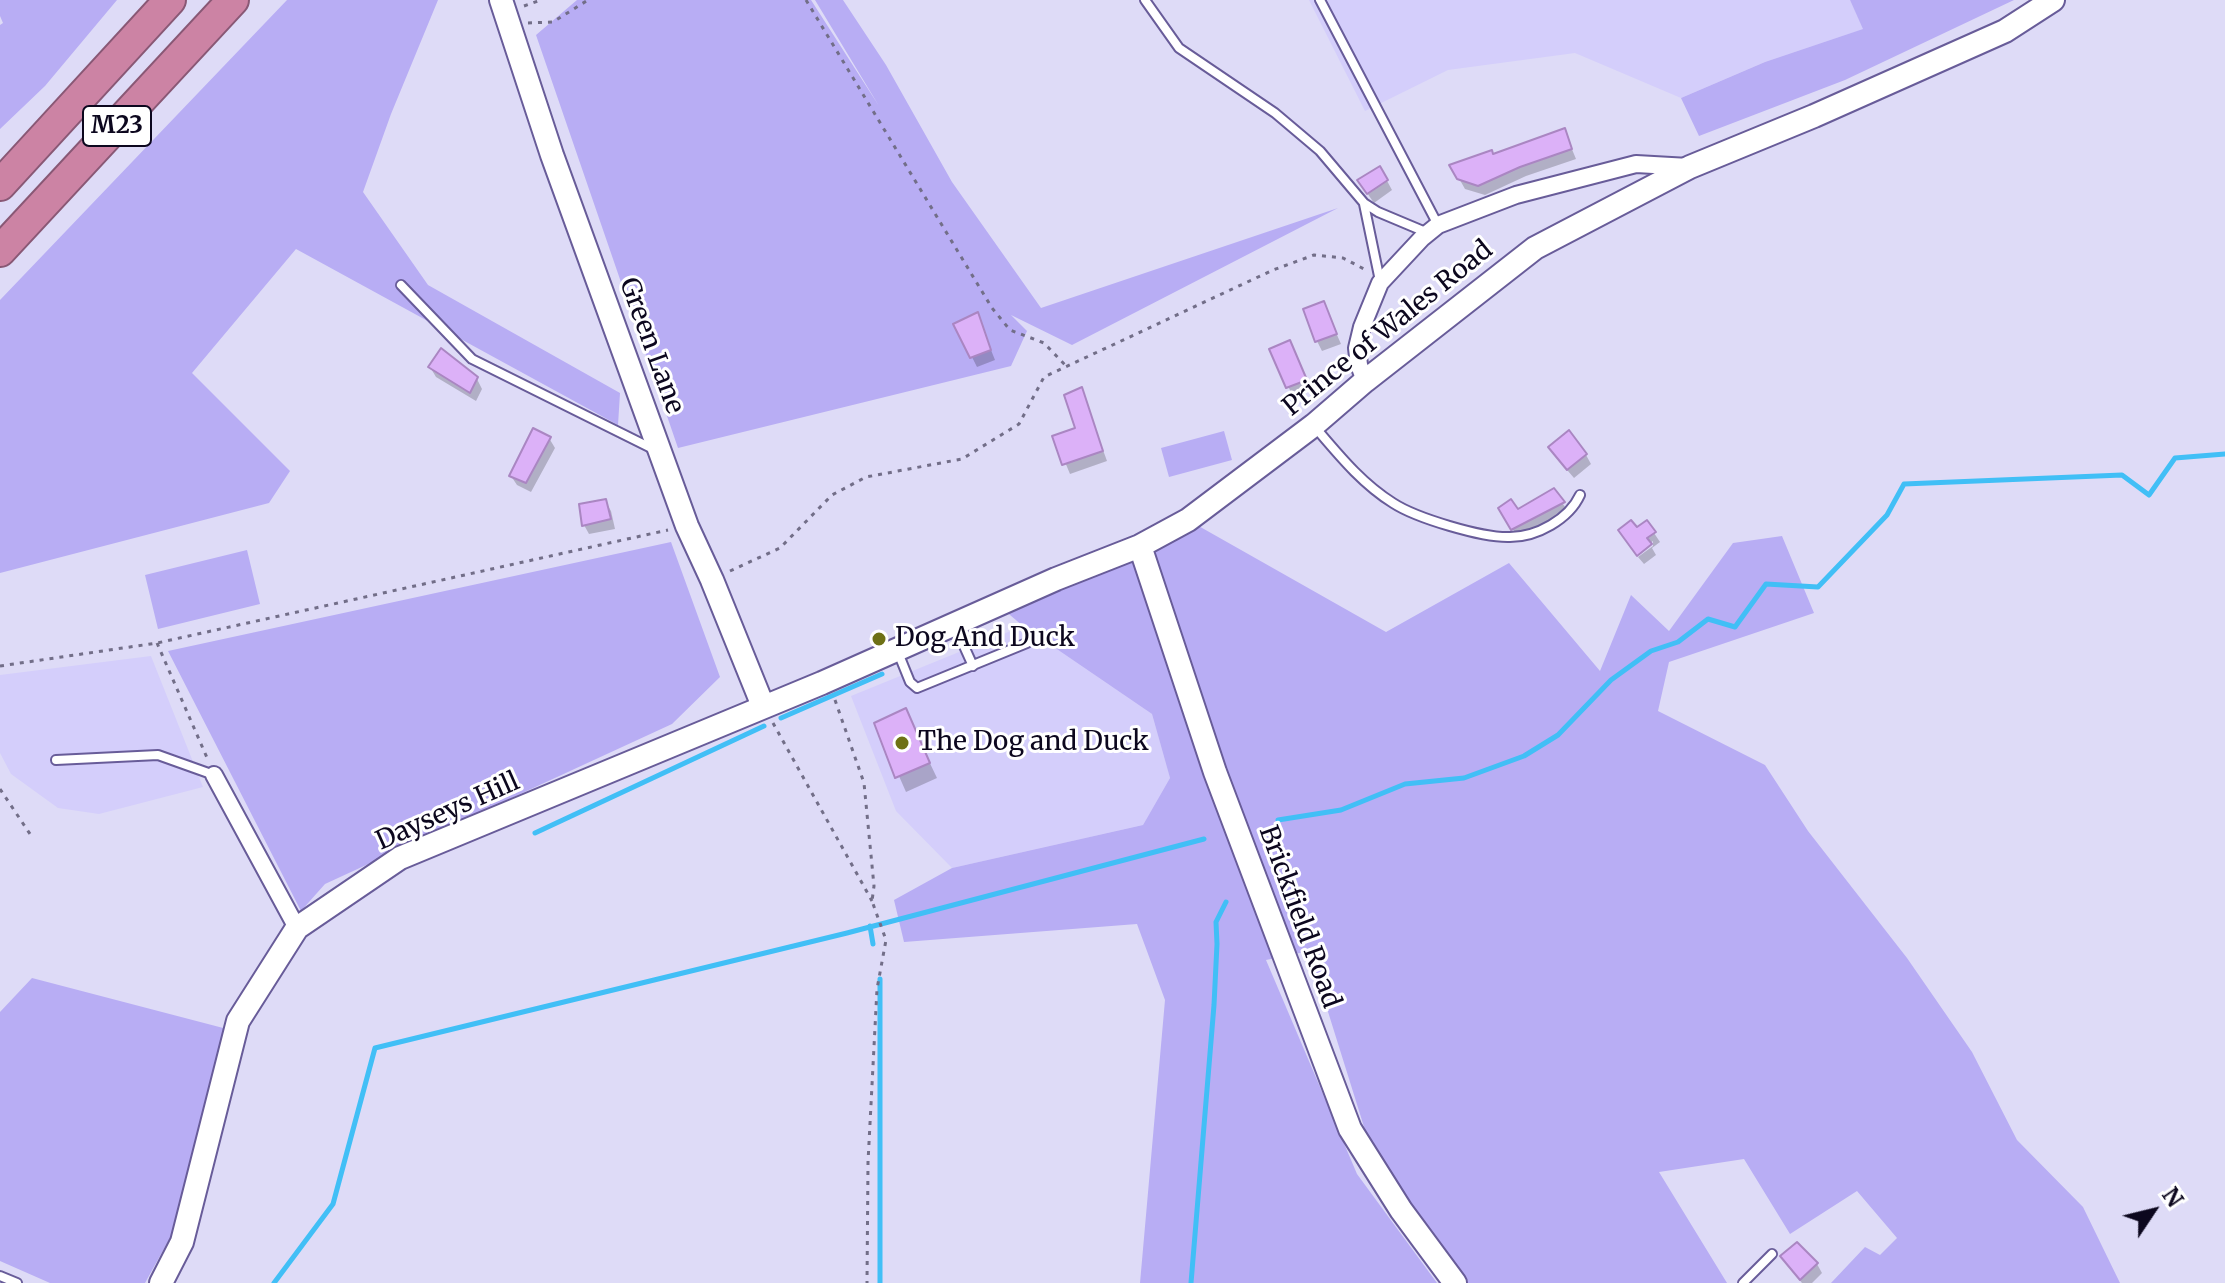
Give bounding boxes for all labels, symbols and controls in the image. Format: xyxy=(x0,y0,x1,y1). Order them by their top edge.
road number: M23 xyxy=(83,106,151,146)
street label: Prince of Wales Road xyxy=(1277,235,1499,423)
street label: Green Lane xyxy=(612,274,690,418)
place label: Dog And Duck xyxy=(895,623,1075,655)
marker: Dog And Duck xyxy=(870,630,888,648)
place label: The Dog and Duck xyxy=(918,727,1149,759)
marker: The Dog and Duck xyxy=(893,734,911,752)
street label: Dayseys Hill xyxy=(371,767,525,857)
street label: Brickfield Road xyxy=(1252,822,1346,1012)
north arrow xyxy=(2113,1171,2193,1251)
text: N xyxy=(2156,1182,2189,1212)

